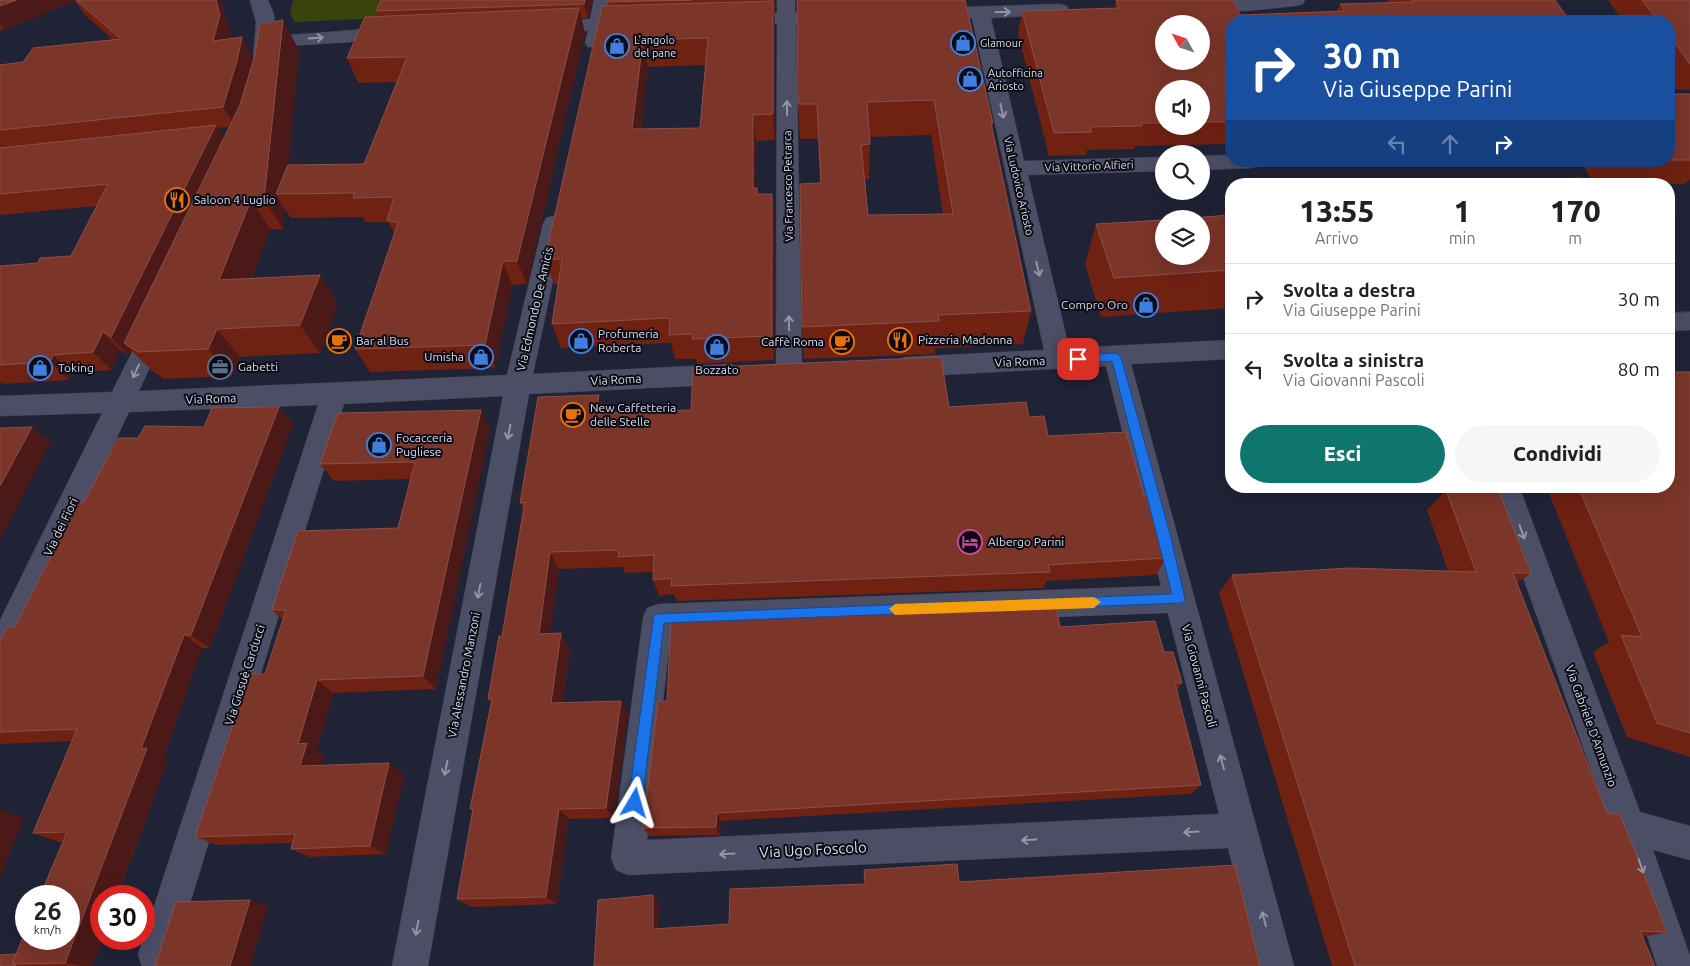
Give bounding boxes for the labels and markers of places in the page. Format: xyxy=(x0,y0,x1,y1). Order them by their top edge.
shop icon: Glamour xyxy=(950,30,976,56)
shop icon: L'angolo del pane xyxy=(604,33,630,59)
place label: L'angolo del pane xyxy=(634,34,676,59)
place label: Glamour xyxy=(980,37,1023,49)
shop icon: Autofficina Ariosto xyxy=(957,66,983,92)
place label: Autofficina Ariosto xyxy=(988,67,1043,92)
restaurant icon: Saloon 4 Luglio xyxy=(164,187,190,213)
place label: Saloon 4 Luglio xyxy=(194,193,276,206)
shop icon: Compro Oro xyxy=(1133,292,1159,318)
place label: Compro Oro xyxy=(1061,298,1128,311)
place label: Profumeria Roberta xyxy=(598,327,659,354)
restaurant icon: Pizzeria Madonna xyxy=(887,327,913,353)
cafe icon: Bar al Bus xyxy=(326,328,352,354)
shop icon: Profumeria Roberta xyxy=(568,328,594,354)
cafe icon: Caffè Roma xyxy=(829,329,855,355)
place label: Pizzeria Madonna xyxy=(918,333,1013,346)
place label: Bar al Bus xyxy=(356,334,409,347)
shop icon: Bozzato xyxy=(704,334,730,360)
place label: Caffè Roma xyxy=(761,335,824,348)
pin xyxy=(1057,338,1099,380)
shop icon: Umisha xyxy=(468,344,494,370)
place label: Umisha xyxy=(424,350,464,363)
office icon: Gabetti xyxy=(207,354,233,380)
shop icon: Toking xyxy=(27,355,53,381)
place label: Gabetti xyxy=(238,360,278,373)
place label: Toking xyxy=(58,361,94,374)
place label: Bozzato xyxy=(695,363,739,376)
place label: New Caffetteria delle Stelle xyxy=(590,401,676,428)
cafe icon: New Caffetteria delle Stelle xyxy=(560,402,586,428)
place label: Focacceria Pugliese xyxy=(396,431,452,458)
shop icon: Focacceria Pugliese xyxy=(366,432,392,458)
hotel icon: Albergo Parini xyxy=(957,529,983,555)
place label: Albergo Parini xyxy=(988,535,1064,548)

